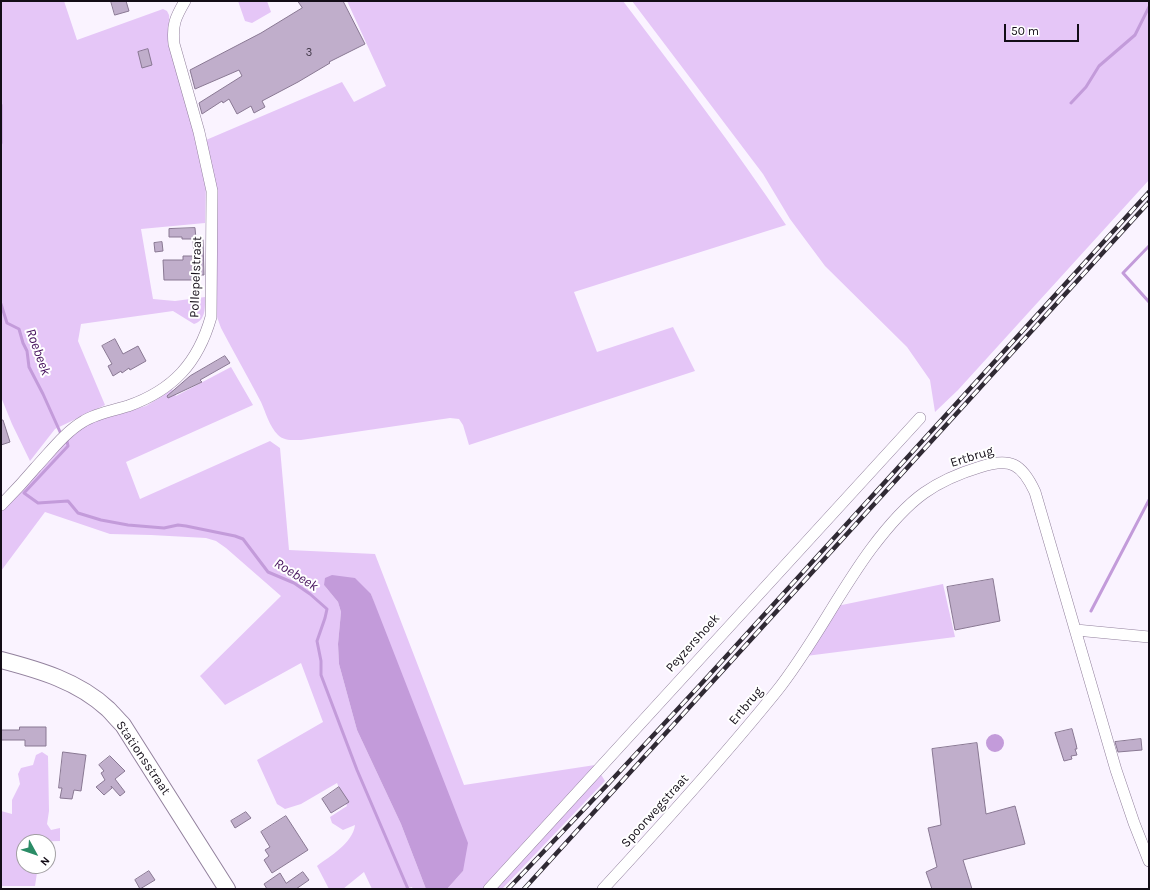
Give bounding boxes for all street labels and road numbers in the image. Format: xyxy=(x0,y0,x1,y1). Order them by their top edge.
street label: Pollepelstraat xyxy=(187,236,205,318)
street label: Ertbrug xyxy=(948,443,996,471)
street label: Peyzershoek xyxy=(663,611,723,675)
street label: Ertbrug xyxy=(726,684,766,728)
street label: Stationsstraat xyxy=(112,718,174,798)
street label: Spoorwegstraat xyxy=(618,771,692,851)

